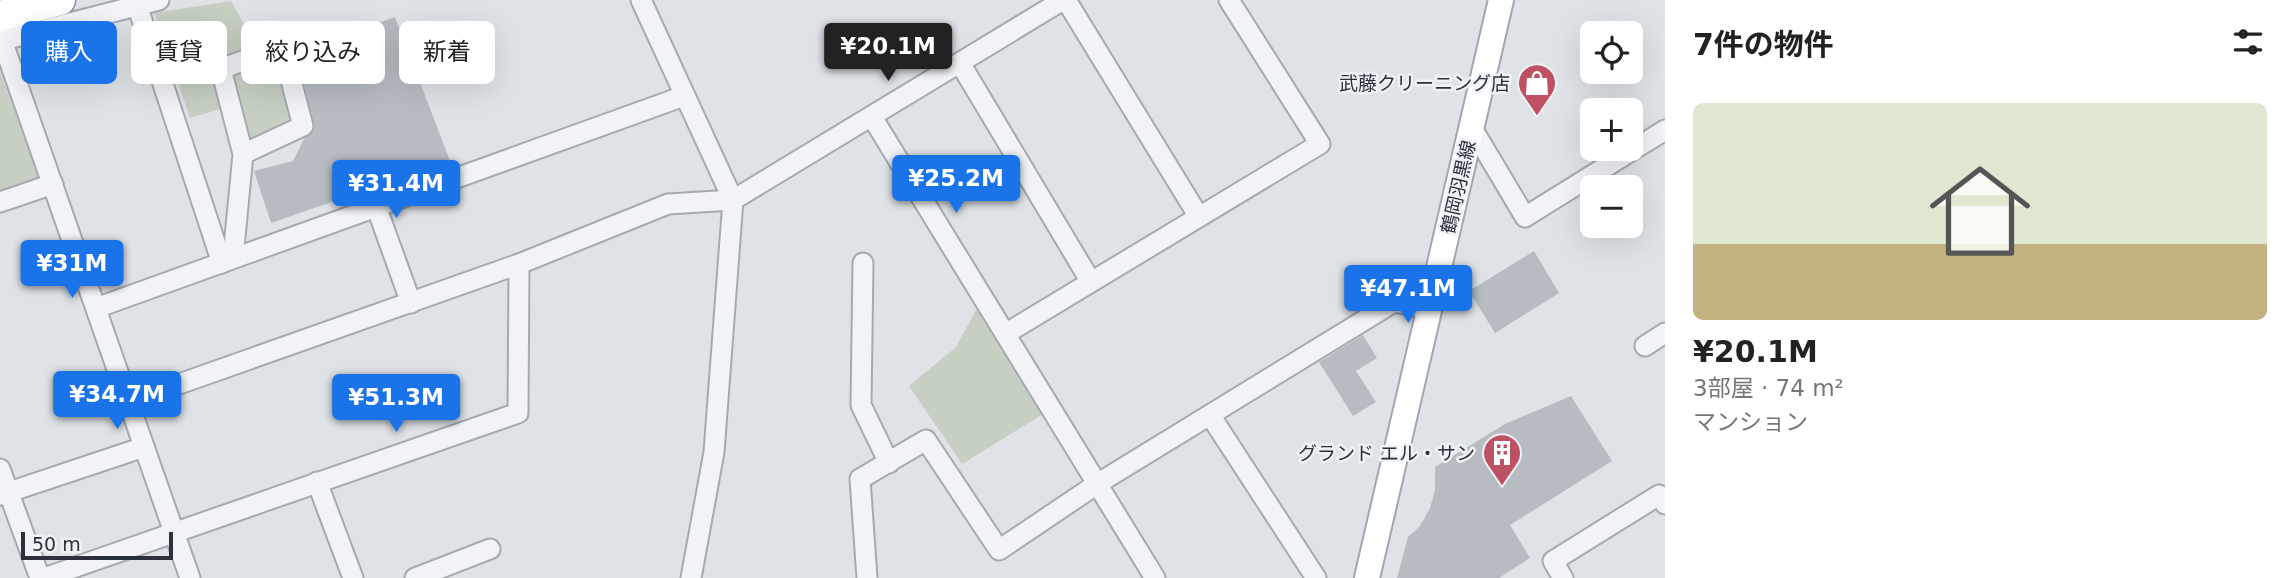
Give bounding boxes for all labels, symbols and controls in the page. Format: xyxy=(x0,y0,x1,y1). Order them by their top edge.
chip: 購入 xyxy=(21,21,117,84)
chip: 賃貸 xyxy=(131,21,227,84)
chip: 絞り込み xyxy=(241,21,385,84)
chip: 新着 xyxy=(399,21,495,84)
map controls xyxy=(1580,21,1643,238)
button: locate xyxy=(1580,21,1643,84)
icon: filters xyxy=(2229,23,2267,61)
pin: ¥20.1M xyxy=(831,24,945,83)
text: 7件の物件 xyxy=(1693,27,1834,62)
text: ¥20.1M xyxy=(840,33,936,59)
shop icon: 武藤クリーニング店 xyxy=(1516,62,1558,117)
place label: 武藤クリーニング店 xyxy=(1339,72,1510,94)
button: + xyxy=(1580,98,1643,161)
street label: 鶴岡羽黒線 xyxy=(1437,138,1479,236)
icon: home xyxy=(1917,148,2043,274)
pin: ¥25.2M xyxy=(899,156,1013,215)
pin: ¥31.4M xyxy=(339,160,453,220)
text: ¥25.2M xyxy=(908,165,1004,191)
text: ¥31.4M xyxy=(348,170,444,196)
button: − xyxy=(1580,175,1643,238)
pin: ¥31M xyxy=(31,240,113,300)
text: ¥31M xyxy=(37,250,107,276)
pin: ¥47.1M xyxy=(1351,266,1465,325)
text: ¥47.1M xyxy=(1360,275,1456,301)
text: ¥20.1M xyxy=(1693,334,1818,369)
pin: ¥34.7M xyxy=(60,372,174,431)
pin: ¥51.3M xyxy=(339,374,453,434)
text: 3部屋 · 74 m² xyxy=(1693,375,1844,401)
text: ¥34.7M xyxy=(69,381,165,407)
text: ¥51.3M xyxy=(348,384,444,410)
text: マンション xyxy=(1693,409,1808,435)
building icon: グランド エル・サン xyxy=(1481,432,1523,487)
place label: グランド エル・サン xyxy=(1298,442,1475,464)
scale bar xyxy=(21,529,173,561)
text: 50 m xyxy=(32,533,81,555)

